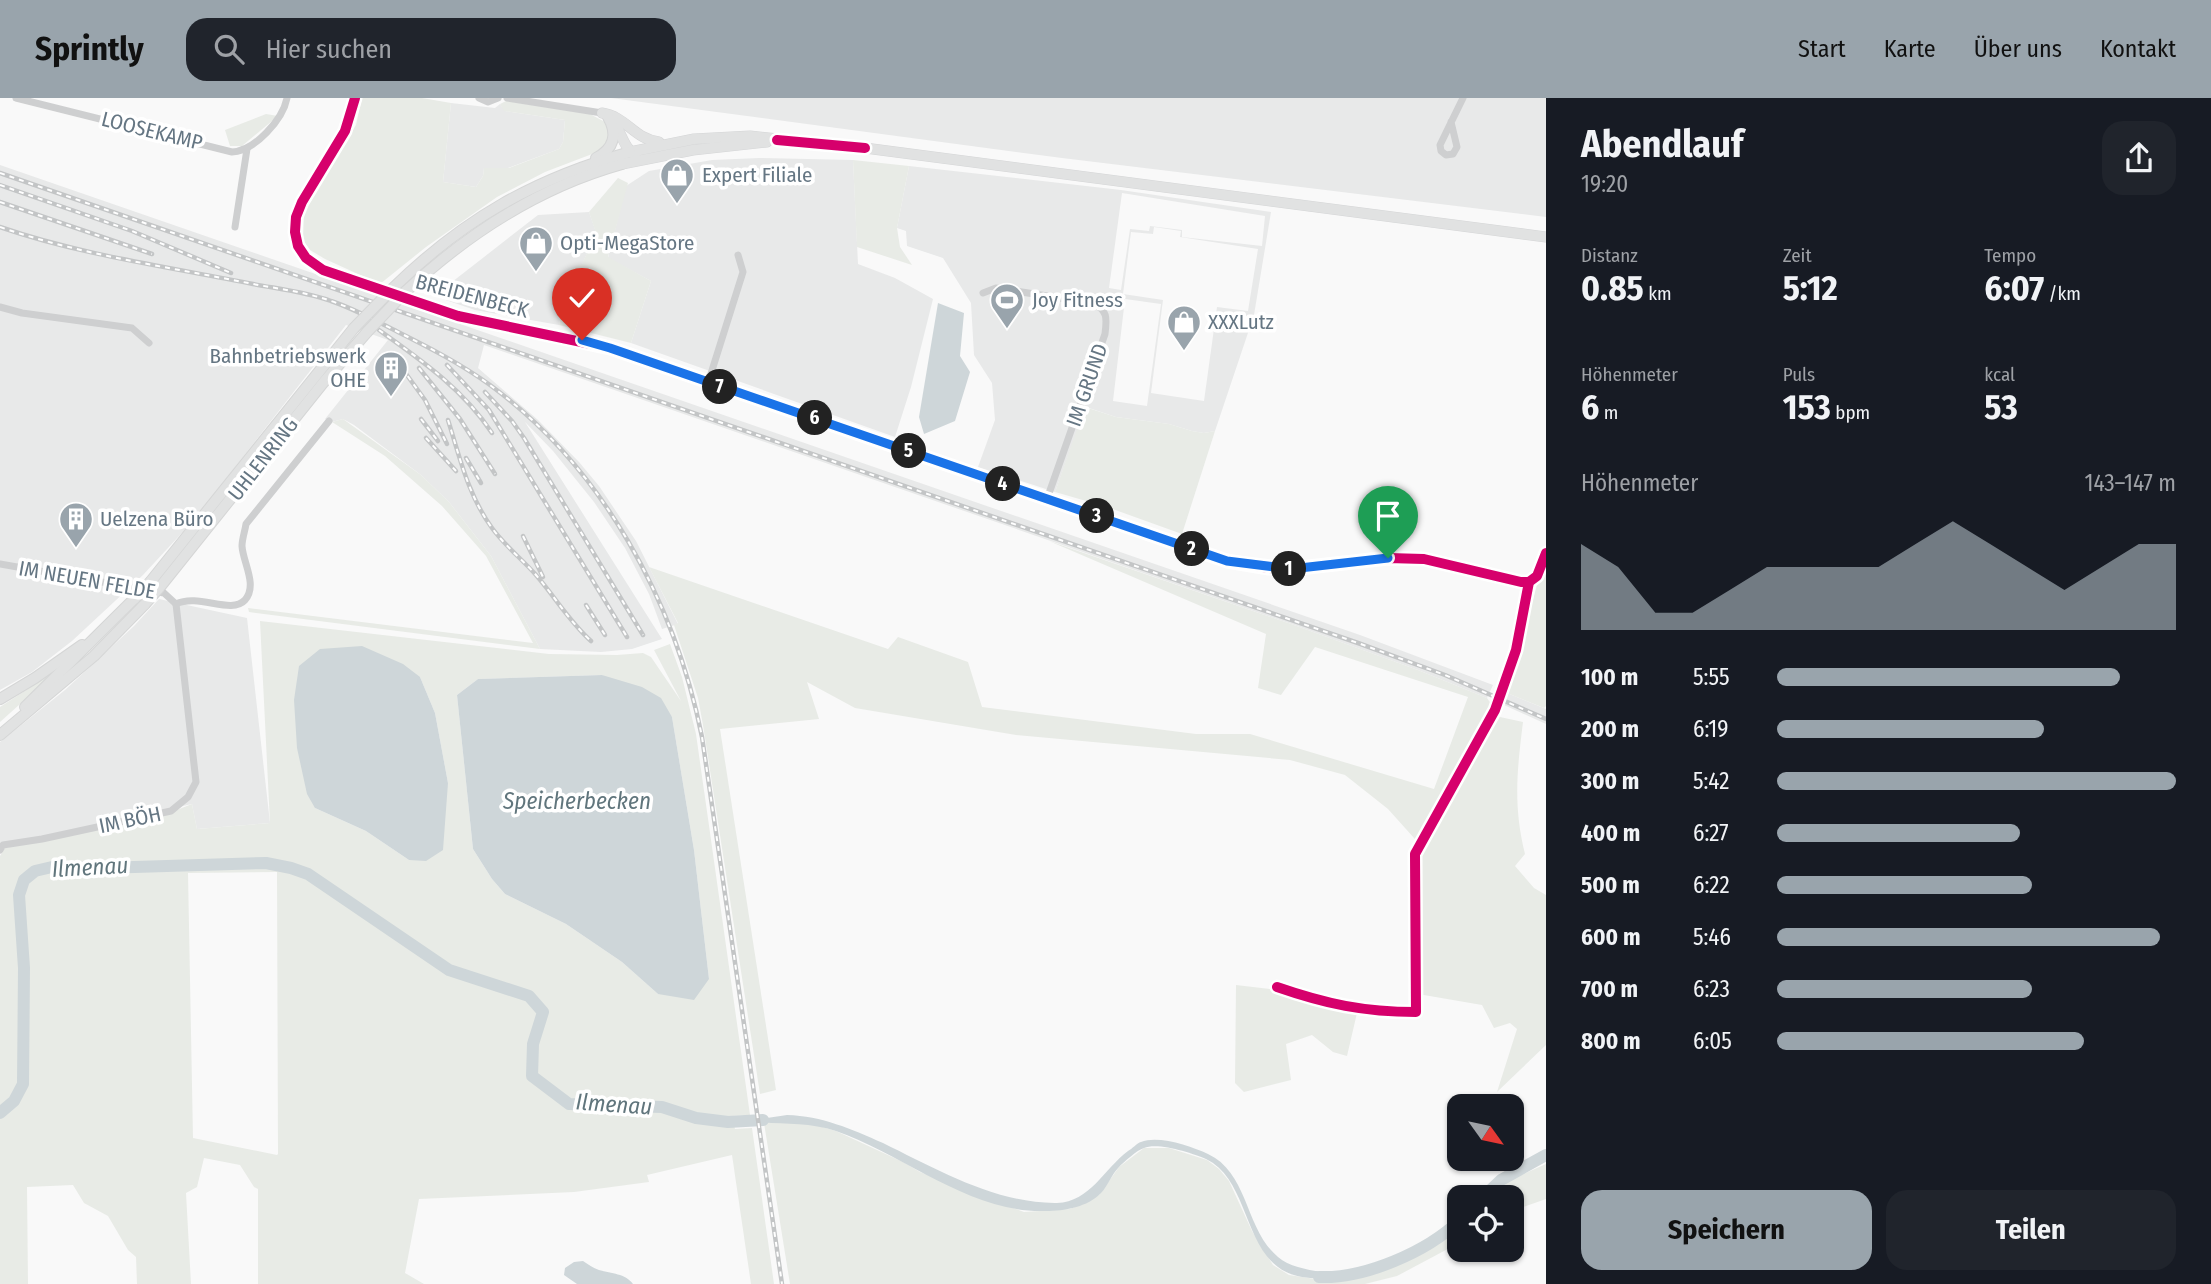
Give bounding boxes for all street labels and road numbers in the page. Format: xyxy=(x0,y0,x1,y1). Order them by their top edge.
street label: LOOSEKAMP xyxy=(99,106,205,156)
street label: BREIDENBECK xyxy=(413,268,532,324)
street label: IM GRUND xyxy=(1061,340,1113,430)
street label: UHLENRING xyxy=(222,412,304,506)
street label: IM NEUEN FELDE xyxy=(17,555,157,605)
street label: IM BÖH xyxy=(97,801,163,839)

